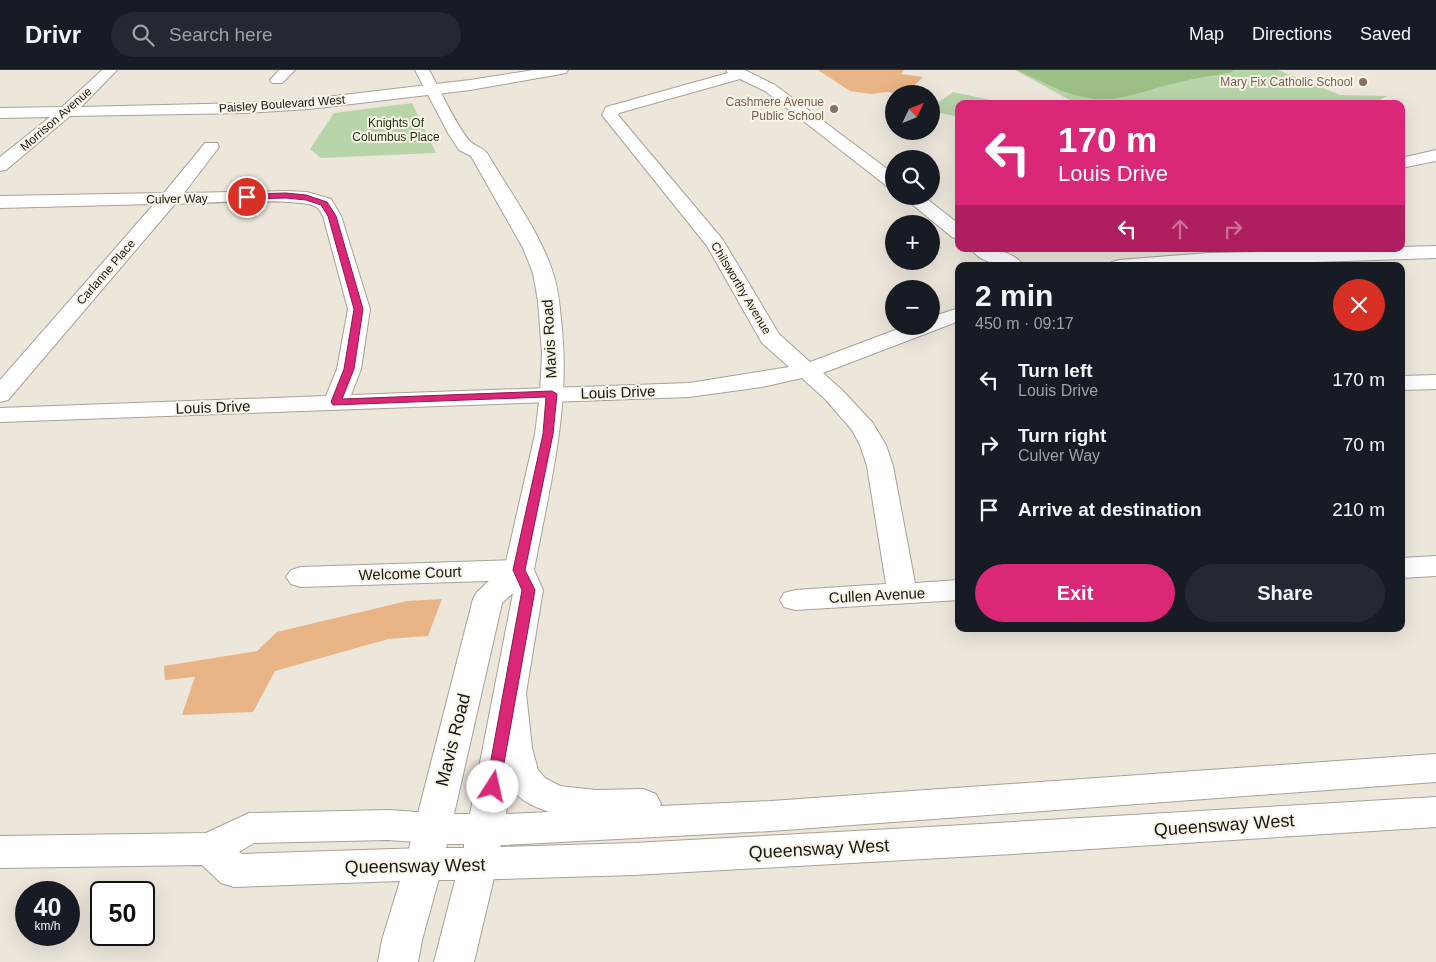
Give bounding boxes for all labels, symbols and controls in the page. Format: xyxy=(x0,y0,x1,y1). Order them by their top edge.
search box xyxy=(111,12,461,57)
text: Drivr xyxy=(25,21,81,48)
icon: search xyxy=(129,21,157,49)
text: Search here xyxy=(169,24,273,45)
text: Map xyxy=(1189,24,1224,44)
text: Directions xyxy=(1252,24,1332,44)
text: Saved xyxy=(1360,24,1411,44)
place label: Mary Fix Catholic School xyxy=(1220,75,1353,89)
marker: Mary Fix Catholic School xyxy=(1357,76,1369,88)
street label: Morrison Avenue xyxy=(18,84,95,154)
north arrow xyxy=(885,85,940,140)
map controls xyxy=(885,85,940,335)
street label: Paisley Boulevard West xyxy=(218,93,346,115)
place label: Cashmere Avenue Public School xyxy=(725,95,824,123)
marker: Cashmere Avenue Public School xyxy=(828,103,840,115)
park label: Knights Of Columbus Place xyxy=(352,116,440,144)
icon: left xyxy=(975,120,1040,185)
text: 170 m xyxy=(1058,120,1157,159)
button: search xyxy=(885,150,940,205)
text: Louis Drive xyxy=(1058,161,1168,186)
pin xyxy=(226,176,268,218)
icon: arrive xyxy=(233,183,261,211)
street label: Culver Way xyxy=(146,191,208,207)
button: + xyxy=(885,215,940,270)
icon: left xyxy=(1113,215,1141,243)
icon: ahead xyxy=(1166,215,1194,243)
icon: right xyxy=(1219,215,1247,243)
street label: Carlanne Place xyxy=(74,236,138,308)
street label: Chilsworthy Avenue xyxy=(708,239,774,337)
text: 2 min xyxy=(975,279,1053,312)
button: close xyxy=(1333,279,1385,331)
button: − xyxy=(885,280,940,335)
street label: Mavis Road xyxy=(538,299,560,379)
text: 450 m · 09:17 xyxy=(975,315,1074,332)
text: Turn left xyxy=(1018,360,1093,381)
icon: left xyxy=(975,366,1003,394)
text: 170 m xyxy=(1332,369,1385,390)
street label: Louis Drive xyxy=(580,382,656,402)
text: Louis Drive xyxy=(1018,382,1098,399)
street label: Louis Drive xyxy=(175,397,251,417)
text: Turn right xyxy=(1018,425,1106,446)
icon: right xyxy=(975,431,1003,459)
text: 70 m xyxy=(1343,434,1385,455)
text: Culver Way xyxy=(1018,447,1100,464)
icon: arrive xyxy=(975,496,1003,524)
text: Arrive at destination xyxy=(1018,499,1202,520)
text: 210 m xyxy=(1332,499,1385,520)
street label: Welcome Court xyxy=(358,563,463,583)
button: Exit xyxy=(975,564,1175,622)
button: Share xyxy=(1185,564,1385,622)
street label: Cullen Avenue xyxy=(828,584,926,606)
street label: Mavis Road xyxy=(432,691,474,789)
position arrow xyxy=(466,760,518,812)
street label: Queensway West xyxy=(1153,810,1295,840)
street label: Queensway West xyxy=(748,835,890,863)
street label: Queensway West xyxy=(344,855,486,877)
speed limit sign: 50 xyxy=(90,881,155,946)
text: 40 xyxy=(34,893,61,921)
text: km/h xyxy=(34,919,61,933)

